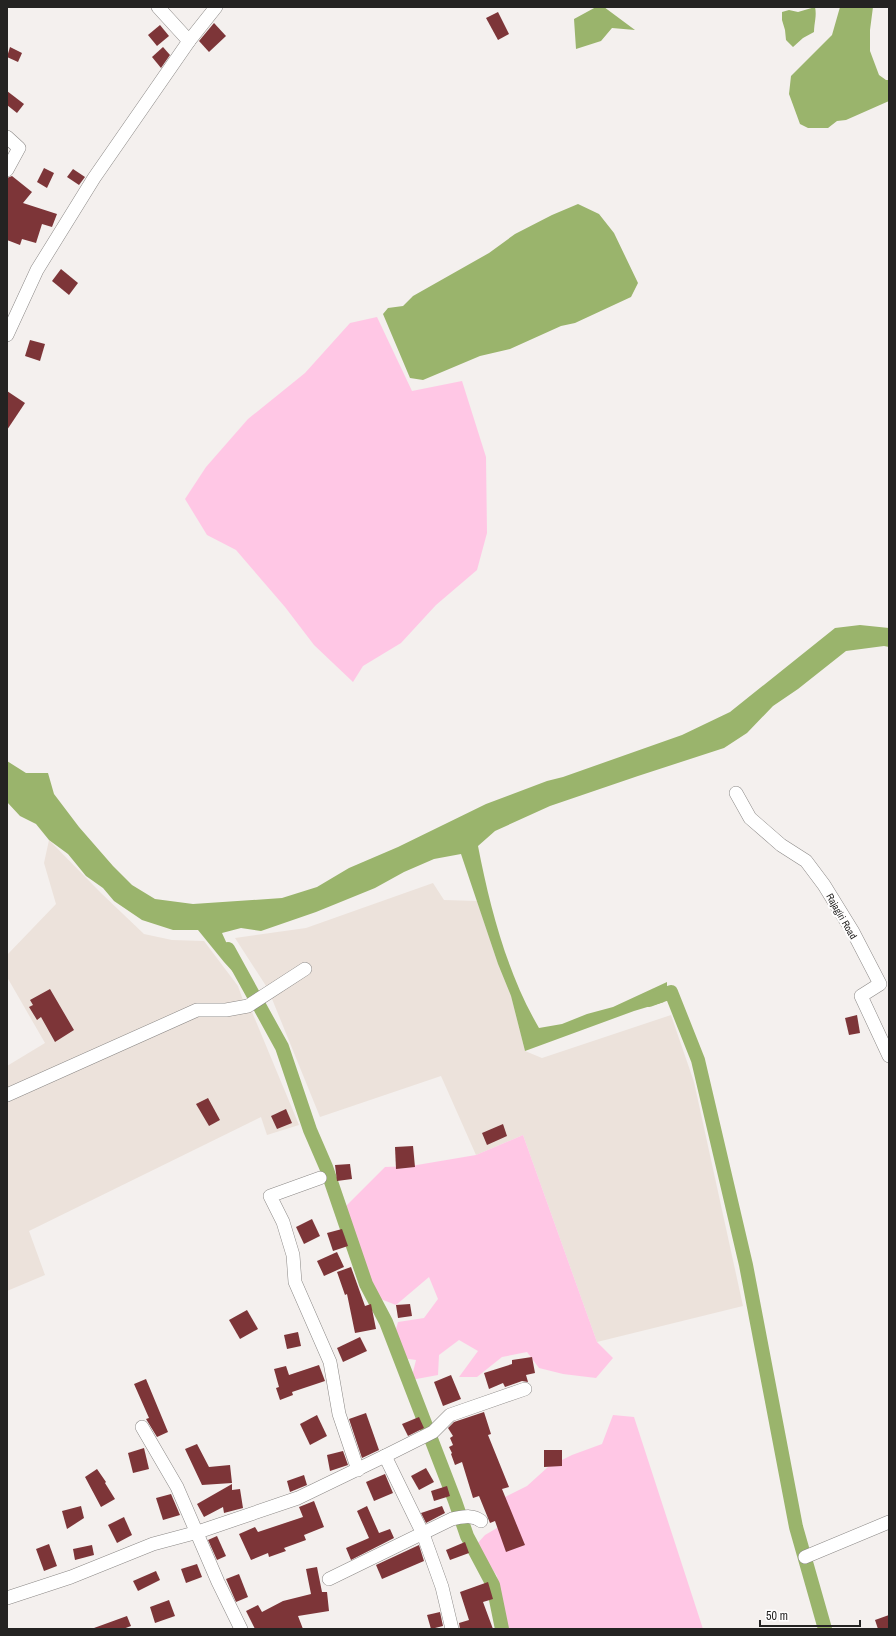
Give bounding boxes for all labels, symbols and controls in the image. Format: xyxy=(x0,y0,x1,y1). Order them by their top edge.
street label: Rajagiri Road xyxy=(823,891,860,941)
scale bar xyxy=(760,1602,860,1628)
text: 50 m xyxy=(766,1608,788,1624)

